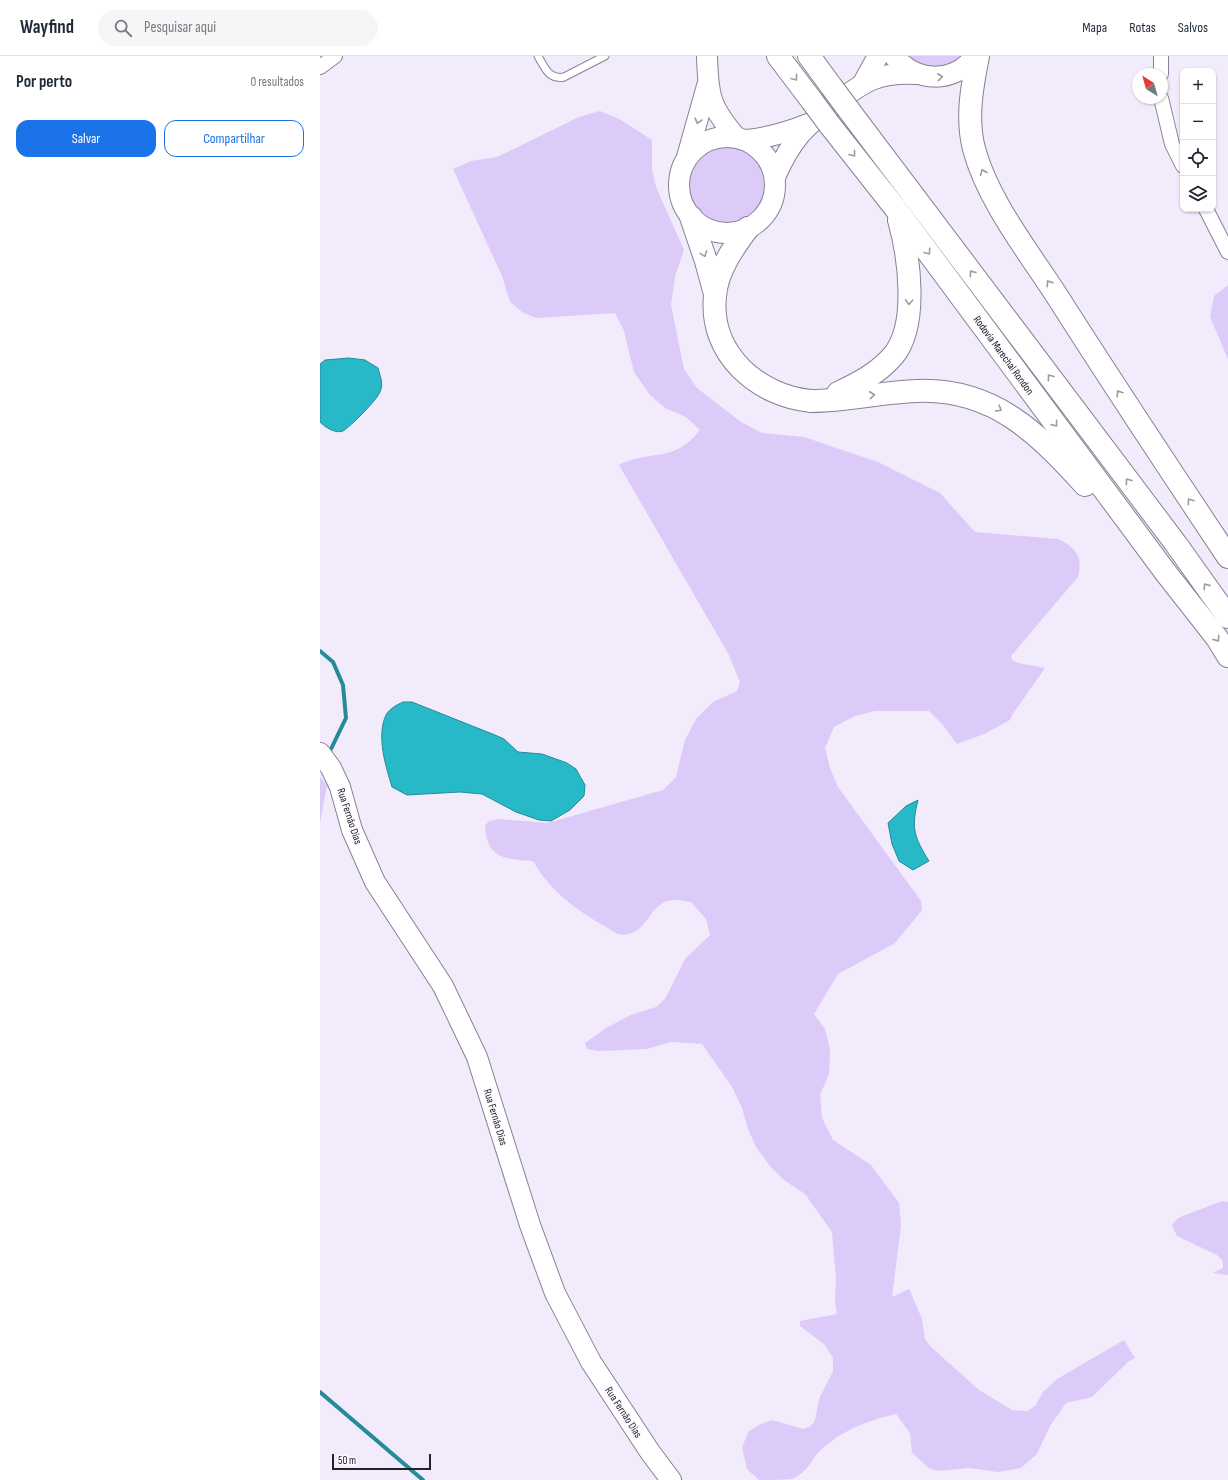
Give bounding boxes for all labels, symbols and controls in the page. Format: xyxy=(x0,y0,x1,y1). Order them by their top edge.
search box xyxy=(98,10,378,46)
text: Wayfind xyxy=(20,16,74,39)
icon: search xyxy=(112,17,134,39)
text: Pesquisar aqui xyxy=(144,18,216,37)
text: Mapa xyxy=(1082,19,1107,36)
text: Rotas xyxy=(1129,19,1156,36)
text: Salvos xyxy=(1178,19,1208,36)
north arrow xyxy=(1132,68,1168,104)
map controls xyxy=(1180,68,1216,212)
button: + xyxy=(1180,68,1216,104)
text: Por perto xyxy=(16,72,72,92)
one-way arrow xyxy=(937,72,943,81)
text: 0 resultados xyxy=(250,74,304,90)
one-way arrow xyxy=(790,74,797,81)
button: − xyxy=(1180,104,1216,140)
one-way arrow xyxy=(694,118,703,125)
button: Salvar xyxy=(16,120,156,157)
button: Compartilhar xyxy=(164,120,304,157)
button: locate xyxy=(1180,140,1216,176)
one-way arrow xyxy=(848,150,855,157)
one-way arrow xyxy=(979,168,987,175)
button: layers xyxy=(1180,176,1216,212)
one-way arrow xyxy=(923,247,930,254)
one-way arrow xyxy=(699,250,707,257)
one-way arrow xyxy=(970,271,977,278)
one-way arrow xyxy=(1046,280,1053,287)
one-way arrow xyxy=(905,299,913,305)
street label: Rodovia Marechal Rondon xyxy=(971,313,1037,397)
one-way arrow xyxy=(1047,374,1055,381)
one-way arrow xyxy=(1116,390,1124,397)
one-way arrow xyxy=(869,391,875,400)
one-way arrow xyxy=(995,405,1002,412)
one-way arrow xyxy=(1050,419,1057,426)
one-way arrow xyxy=(1126,478,1133,485)
one-way arrow xyxy=(1187,498,1195,505)
one-way arrow xyxy=(1204,583,1211,590)
one-way arrow xyxy=(1212,635,1219,642)
street label: Rua Fernão Dias xyxy=(334,786,365,846)
street label: Rua Fernão Dias xyxy=(481,1087,510,1147)
street label: Rua Fernão Dias xyxy=(602,1384,645,1440)
scale bar xyxy=(332,1452,431,1471)
text: 50 m xyxy=(338,1454,356,1467)

